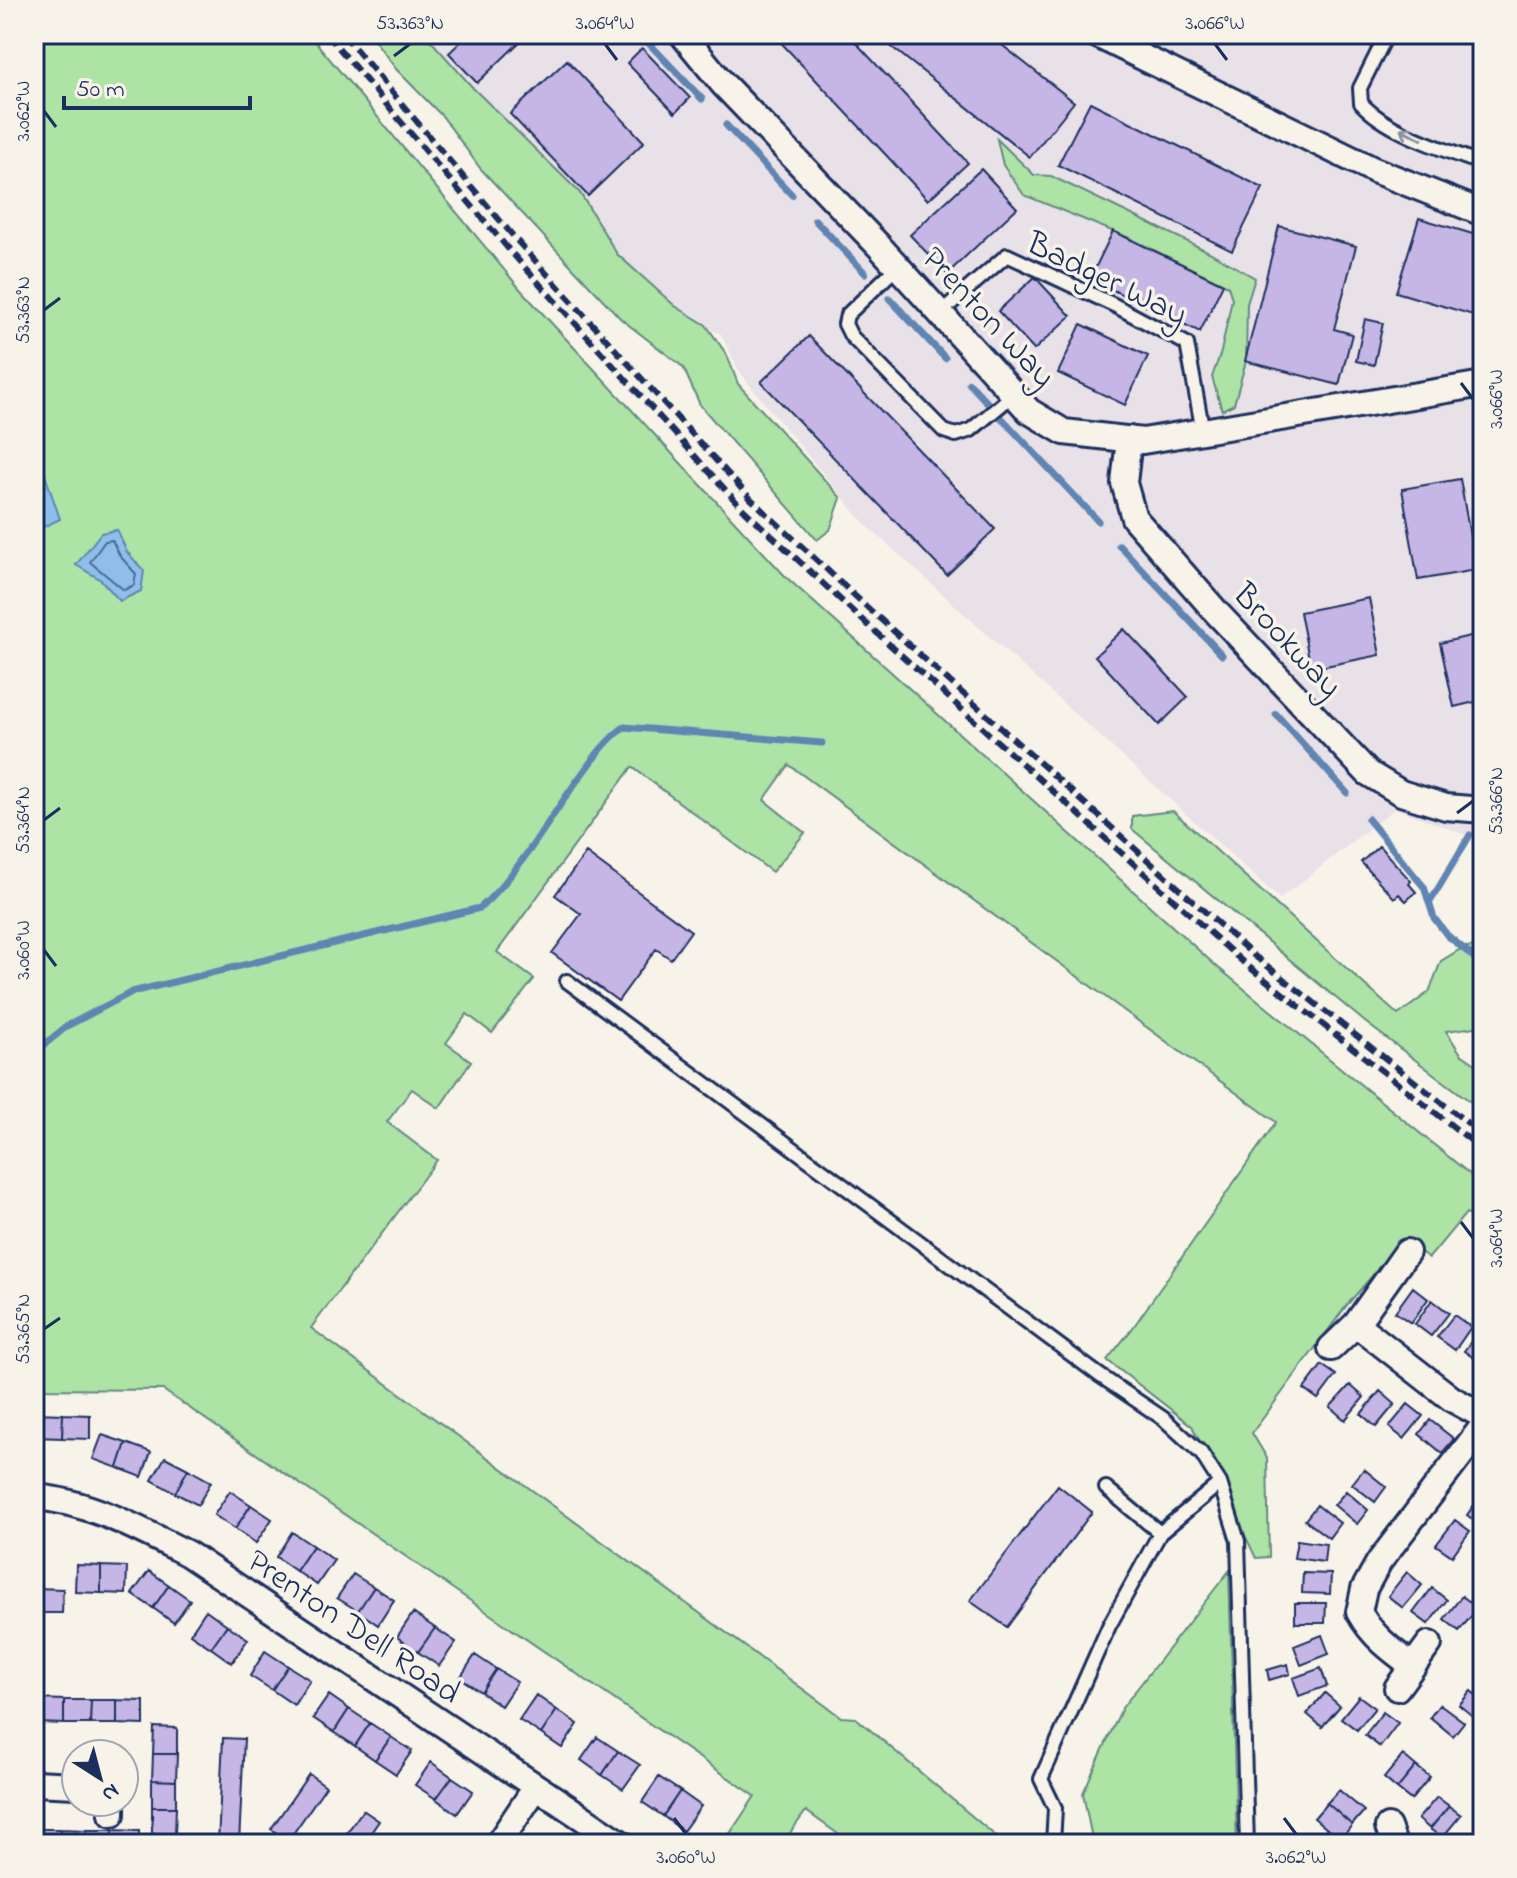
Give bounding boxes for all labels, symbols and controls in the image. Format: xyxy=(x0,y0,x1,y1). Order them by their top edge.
text: 53.363°N xyxy=(376,10,444,39)
text: 3.064°W xyxy=(576,10,634,39)
text: 3.066°W xyxy=(1185,10,1245,39)
scale bar xyxy=(64,60,250,110)
text: 50 m xyxy=(76,73,125,108)
text: 3.062°W xyxy=(10,81,39,141)
one-way arrow xyxy=(1399,126,1423,142)
street label: Badger Way xyxy=(1016,220,1195,341)
street label: Prenton Way xyxy=(908,237,1066,401)
text: 53.363°N xyxy=(10,276,39,344)
text: 3.066°W xyxy=(1483,369,1512,429)
street label: Brookway xyxy=(1219,572,1353,711)
text: 53.366°N xyxy=(1483,767,1512,835)
text: 53.364°N xyxy=(10,786,39,854)
text: 3.060°W xyxy=(10,920,39,980)
text: 3.064°W xyxy=(1483,1209,1512,1267)
text: 53.365°N xyxy=(10,1293,39,1365)
street label: Prenton Dell Road xyxy=(236,1538,470,1719)
north arrow xyxy=(60,1738,140,1818)
text: N xyxy=(95,1774,125,1809)
text: 3.060°W xyxy=(656,1844,716,1873)
text: 3.062°W xyxy=(1266,1844,1326,1873)

